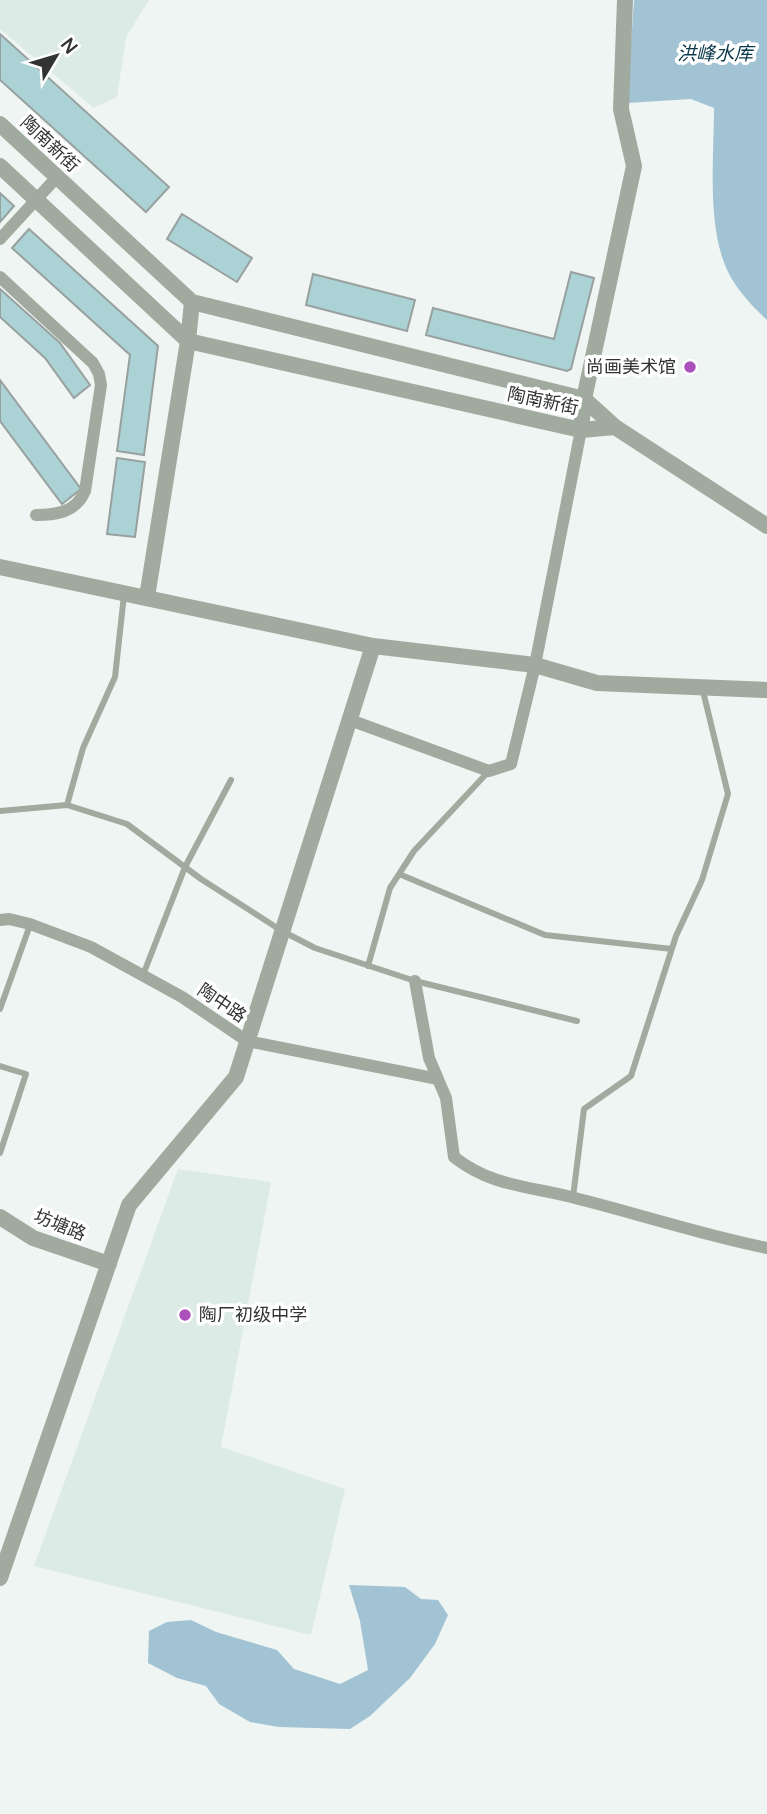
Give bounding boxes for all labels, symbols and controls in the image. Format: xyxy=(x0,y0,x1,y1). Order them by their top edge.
north arrow xyxy=(21,21,91,91)
text: N xyxy=(55,32,84,59)
water label: 洪峰水库 xyxy=(677,40,756,66)
street label: 陶南新街 xyxy=(16,110,85,177)
place label: 尚画美术馆 xyxy=(586,354,676,378)
marker: 尚画美术馆 xyxy=(682,359,698,375)
street label: 陶南新街 xyxy=(505,381,581,419)
street label: 陶中路 xyxy=(193,977,252,1027)
street label: 坊塘路 xyxy=(31,1203,90,1245)
place label: 陶厂初级中学 xyxy=(199,1302,307,1326)
marker: 陶厂初级中学 xyxy=(177,1307,193,1323)

